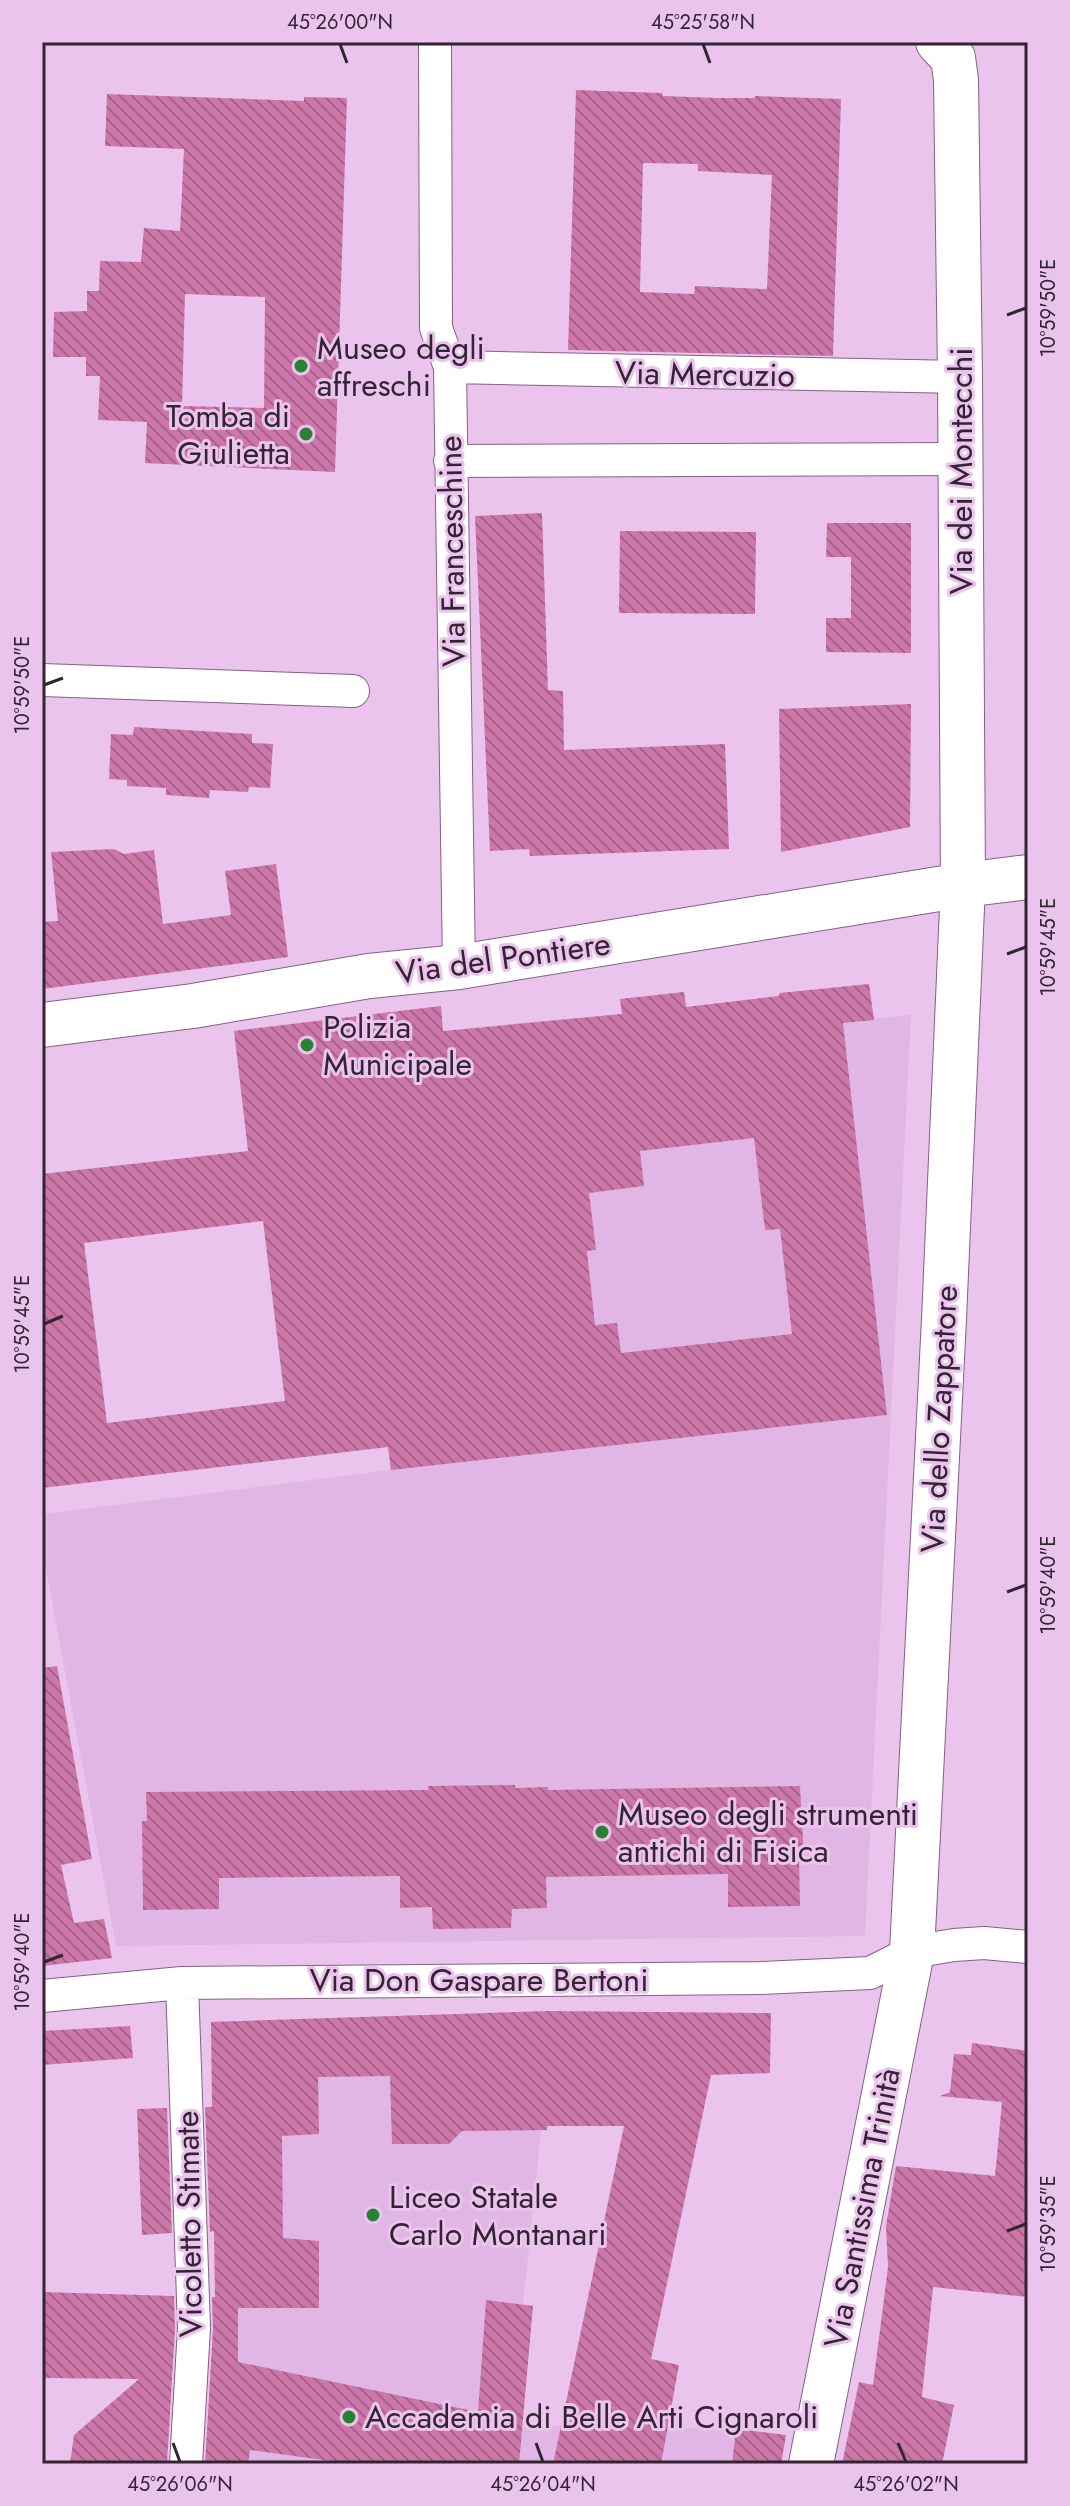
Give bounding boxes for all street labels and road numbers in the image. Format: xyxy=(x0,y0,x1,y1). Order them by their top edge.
street label: Via dei Montecchi xyxy=(938,347,984,595)
street label: Via Mercuzio xyxy=(615,349,795,399)
street label: Via Franceschine xyxy=(427,435,477,667)
street label: Via del Pontiere xyxy=(393,920,613,996)
street label: Via dello Zappatore xyxy=(909,1284,969,1554)
street label: Via Don Gaspare Bertoni xyxy=(310,1957,648,2003)
street label: Via Santissima Trinità xyxy=(812,2064,912,2352)
street label: Vicoletto Stimate xyxy=(164,2110,214,2338)

